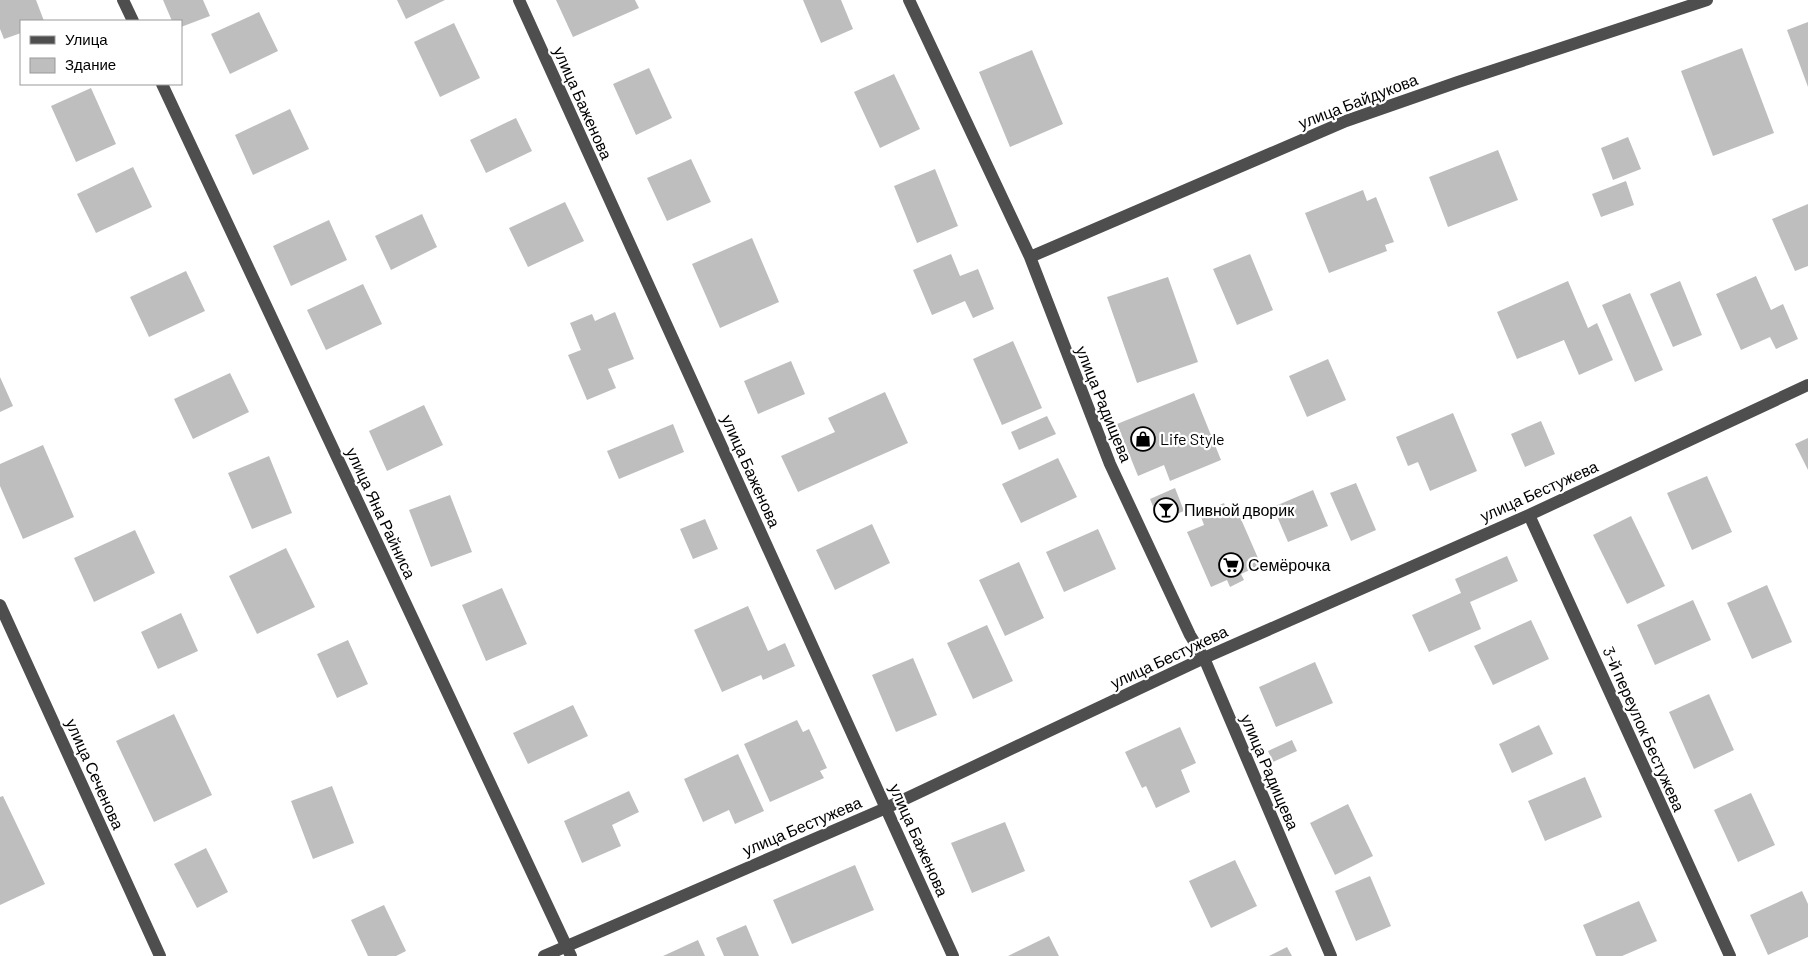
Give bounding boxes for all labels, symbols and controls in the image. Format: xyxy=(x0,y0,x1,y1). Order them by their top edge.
legend xyxy=(20,20,182,85)
text: Улица xyxy=(65,30,108,48)
street label: улица Баженова xyxy=(550,44,617,162)
text: Здание xyxy=(65,55,116,73)
street label: улица Байдукова xyxy=(1296,69,1420,132)
street label: улица Радищева xyxy=(1073,343,1136,465)
street label: улица Баженова xyxy=(718,412,785,530)
shop icon: Life Style xyxy=(1130,426,1156,452)
place label: Life Style xyxy=(1160,429,1225,448)
street label: улица Яна Райниса xyxy=(343,444,420,581)
street label: улица Бестужева xyxy=(1477,456,1601,525)
bar icon: Пивной дворик xyxy=(1153,497,1179,523)
place label: Пивной дворик xyxy=(1184,500,1295,519)
supermarket icon: Семёрочка xyxy=(1218,552,1244,578)
place label: Семёрочка xyxy=(1248,555,1330,574)
street label: улица Бестужева xyxy=(1107,621,1230,692)
street label: 3-й переулок Бестужева xyxy=(1600,644,1689,814)
street label: улица Радищева xyxy=(1238,711,1303,832)
street label: улица Сеченова xyxy=(63,715,128,832)
street label: улица Баженова xyxy=(886,781,953,899)
street label: улица Бестужева xyxy=(740,792,864,859)

